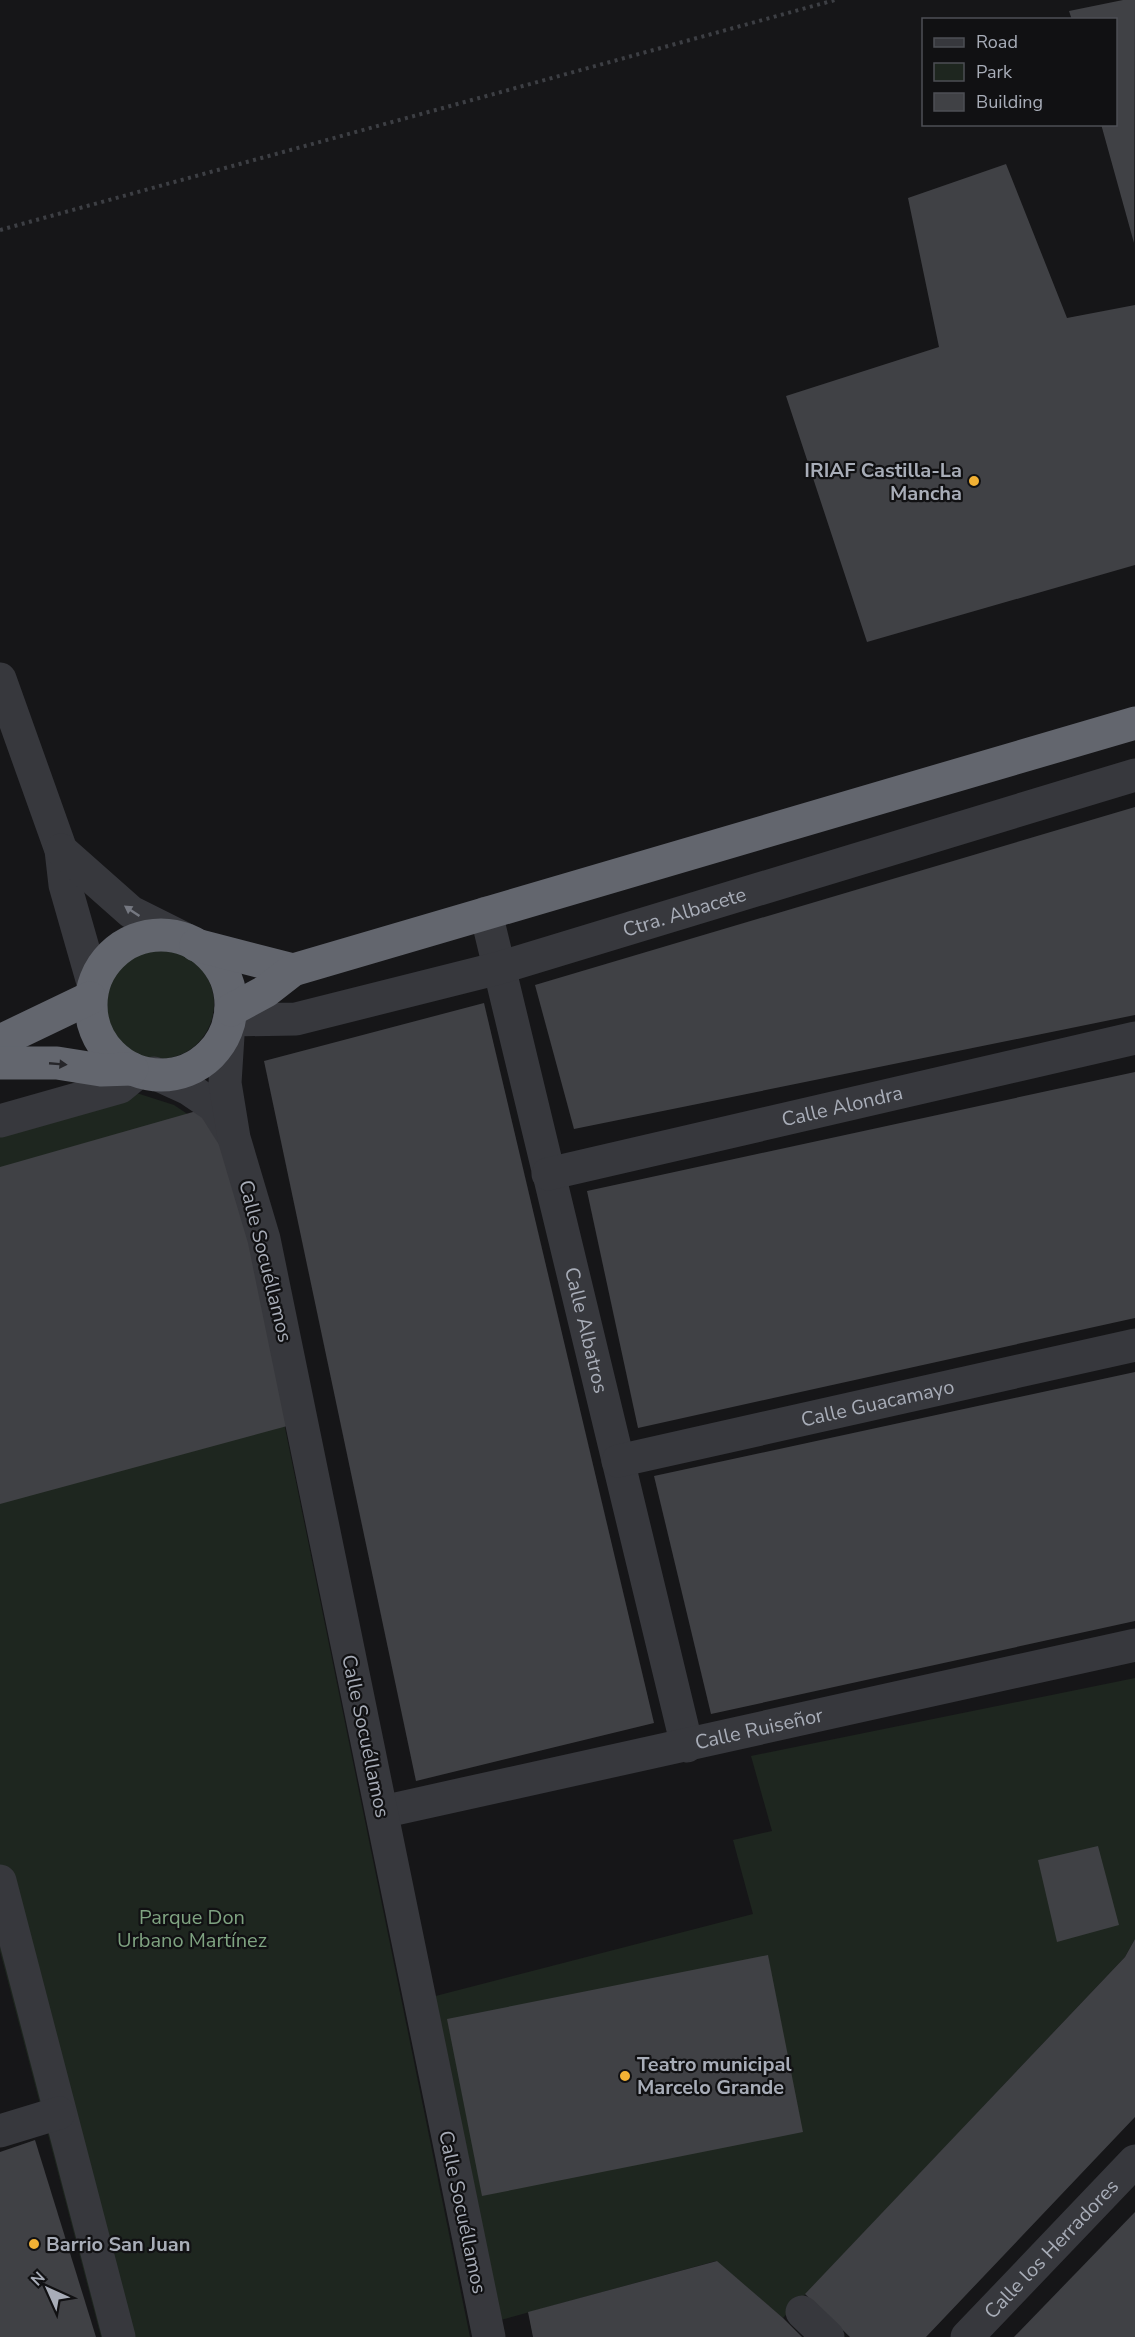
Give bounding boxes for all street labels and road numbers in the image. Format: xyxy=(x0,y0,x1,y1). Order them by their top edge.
street label: Ctra. Albacete xyxy=(619,881,749,944)
street label: Calle Alondra xyxy=(779,1079,906,1133)
street label: Calle Socuéllamos xyxy=(232,1177,299,1345)
street label: Calle Albatros xyxy=(558,1264,614,1396)
street label: Calle Guacamayo xyxy=(798,1373,957,1434)
street label: Calle Socuéllamos xyxy=(335,1652,396,1820)
street label: Calle Ruiseñor xyxy=(692,1702,826,1756)
street label: Calle Socuéllamos xyxy=(432,2128,493,2296)
street label: Calle los Herradores xyxy=(978,2173,1125,2325)

